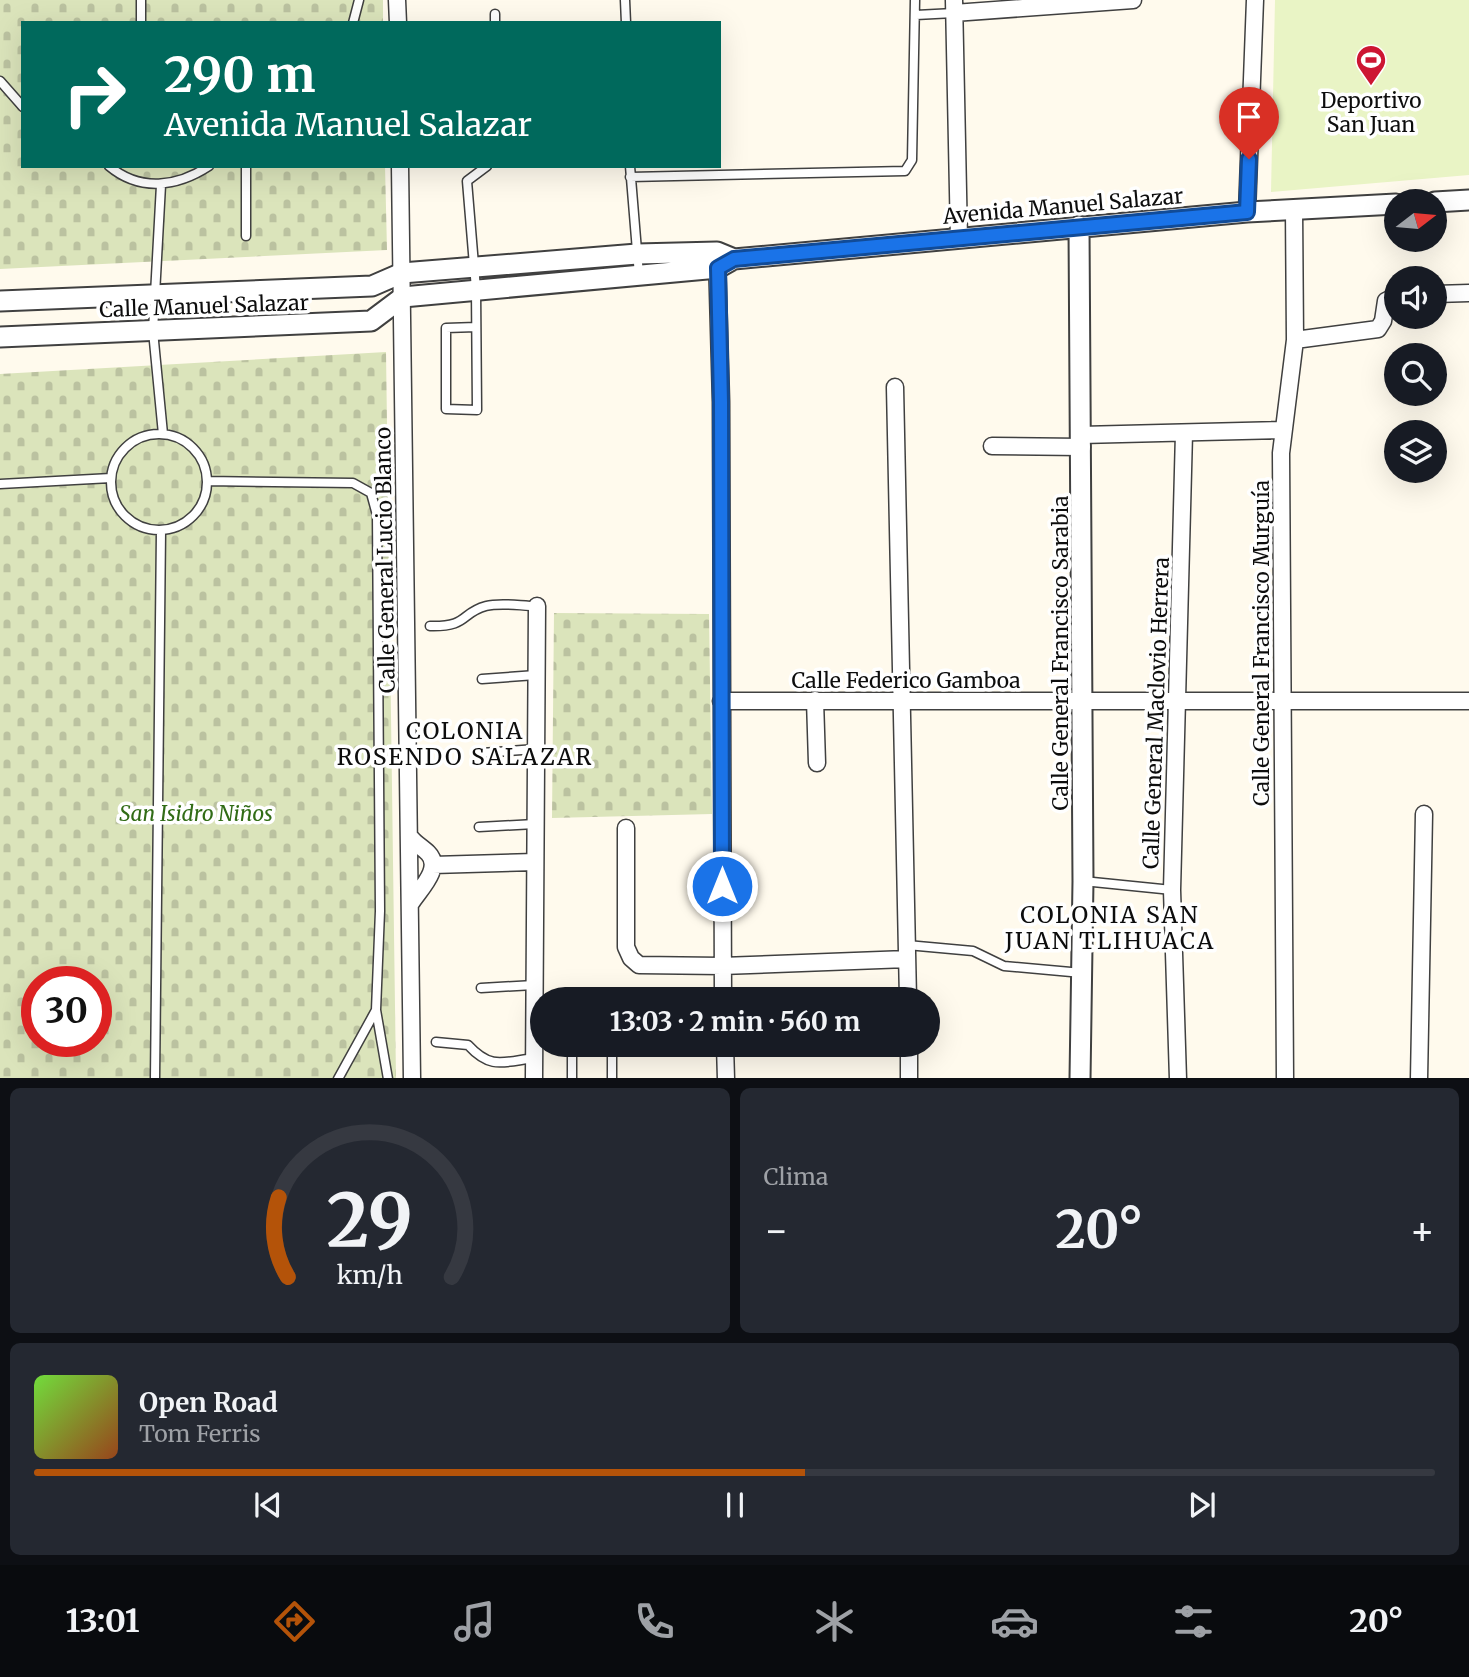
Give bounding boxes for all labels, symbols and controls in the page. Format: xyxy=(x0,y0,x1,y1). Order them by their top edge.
sports icon: Deportivo San Juan xyxy=(1354,43,1388,87)
text: 290 m xyxy=(164,44,316,105)
icon: right xyxy=(49,49,140,140)
pin xyxy=(1219,87,1279,159)
place label: Deportivo San Juan xyxy=(1320,87,1422,138)
icon: arrive xyxy=(1230,98,1268,136)
text: Avenida Manuel Salazar xyxy=(164,105,532,145)
street label: Avenida Manuel Salazar xyxy=(941,182,1184,230)
north arrow xyxy=(1384,189,1447,252)
map controls xyxy=(1384,189,1447,483)
button: sound xyxy=(1384,266,1447,329)
street label: Calle Manuel Salazar xyxy=(99,289,309,323)
button: search xyxy=(1384,343,1447,406)
button: layers xyxy=(1384,420,1447,483)
street label: Calle General Lucio Blanco xyxy=(369,427,401,693)
street label: Calle General Francisco Murguía xyxy=(1248,480,1275,806)
street label: Calle General Francisco Sarabia xyxy=(1047,496,1074,810)
street label: Calle General Maclovio Herrera xyxy=(1137,556,1175,870)
street label: Calle Federico Gamboa xyxy=(791,667,1021,694)
district label: COLONIA ROSENDO SALAZAR xyxy=(337,716,593,771)
park label: San Isidro Niños xyxy=(119,800,273,827)
position arrow xyxy=(685,849,759,923)
district label: COLONIA SAN JUAN TLIHUACA xyxy=(1004,900,1215,955)
speed limit sign: 30 xyxy=(21,966,112,1057)
text: 13:03 · 2 min · 560 m xyxy=(610,1005,860,1038)
text: Clima xyxy=(764,1162,828,1191)
text: 29 xyxy=(327,1175,413,1267)
text: 20° xyxy=(1055,1197,1143,1262)
text: − xyxy=(764,1207,789,1254)
text: + xyxy=(1410,1207,1435,1254)
text: km/h xyxy=(337,1258,403,1290)
text: Open Road xyxy=(139,1386,278,1419)
text: Tom Ferris xyxy=(139,1419,261,1448)
icon: previous xyxy=(249,1486,287,1524)
icon: pause xyxy=(716,1486,754,1524)
icon: next xyxy=(1183,1486,1221,1524)
icon: directions xyxy=(270,1597,319,1646)
icon: music xyxy=(450,1597,499,1646)
icon: phone xyxy=(630,1597,679,1646)
icon: climate xyxy=(810,1597,859,1646)
icon: car xyxy=(990,1597,1039,1646)
icon: filters xyxy=(1169,1597,1218,1646)
text: 13:01 xyxy=(65,1601,140,1641)
text: 20° xyxy=(1349,1601,1403,1641)

